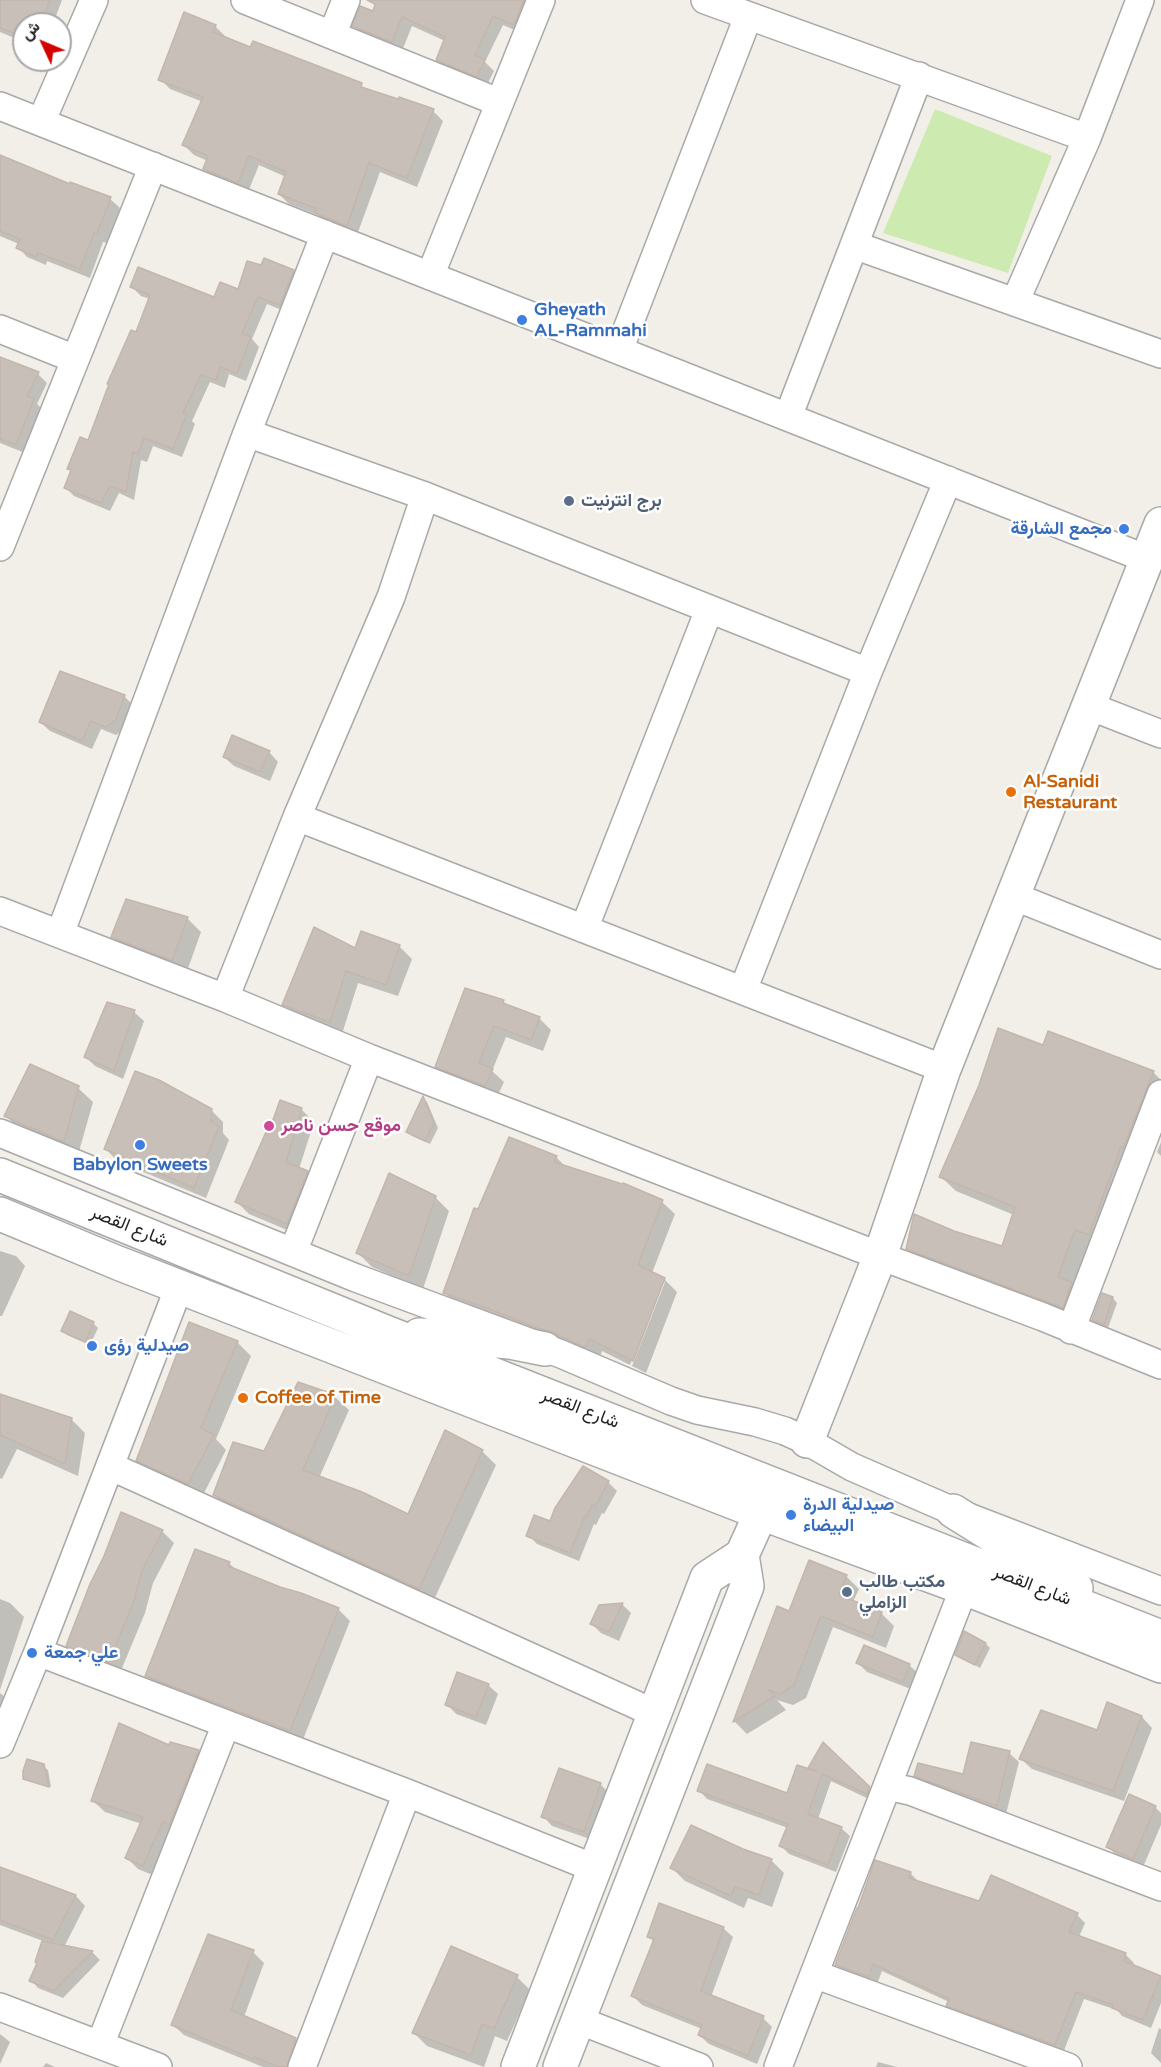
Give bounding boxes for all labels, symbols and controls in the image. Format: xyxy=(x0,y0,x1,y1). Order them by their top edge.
north arrow xyxy=(12,12,72,72)
text: ش xyxy=(17,17,44,45)
place label: Gheyath AL-Rammahi xyxy=(534,299,647,342)
marker: Gheyath AL-Rammahi xyxy=(515,313,529,327)
place label: برج انترنيت xyxy=(581,490,662,512)
marker: برج انترنيت xyxy=(562,494,576,508)
place label: مجمع الشارقة xyxy=(1010,518,1112,540)
marker: مجمع الشارقة xyxy=(1117,522,1131,536)
place label: Al-Sanidi Restaurant xyxy=(1023,771,1117,814)
marker: Al-Sanidi Restaurant xyxy=(1004,785,1018,799)
place label: موقع حسن ناصر xyxy=(281,1115,401,1137)
marker: موقع حسن ناصر xyxy=(262,1119,276,1133)
marker: Babylon Sweets xyxy=(133,1138,147,1152)
place label: Babylon Sweets xyxy=(72,1154,208,1176)
street label: شارع القصر xyxy=(87,1202,171,1252)
place label: صيدلية رؤى xyxy=(104,1335,189,1357)
marker: صيدلية رؤى xyxy=(85,1339,99,1353)
street label: شارع القصر xyxy=(538,1384,622,1434)
place label: Coffee of Time xyxy=(255,1387,381,1409)
marker: Coffee of Time xyxy=(236,1391,250,1405)
place label: صيدلية الدرة البيضاء xyxy=(803,1494,894,1537)
marker: صيدلية الدرة البيضاء xyxy=(784,1508,798,1522)
street label: شارع القصر xyxy=(990,1561,1074,1611)
place label: مكتب طالب الزاملي xyxy=(859,1571,945,1614)
marker: مكتب طالب الزاملي xyxy=(840,1585,854,1599)
place label: علي جمعة xyxy=(44,1642,118,1664)
marker: علي جمعة xyxy=(25,1646,39,1660)

